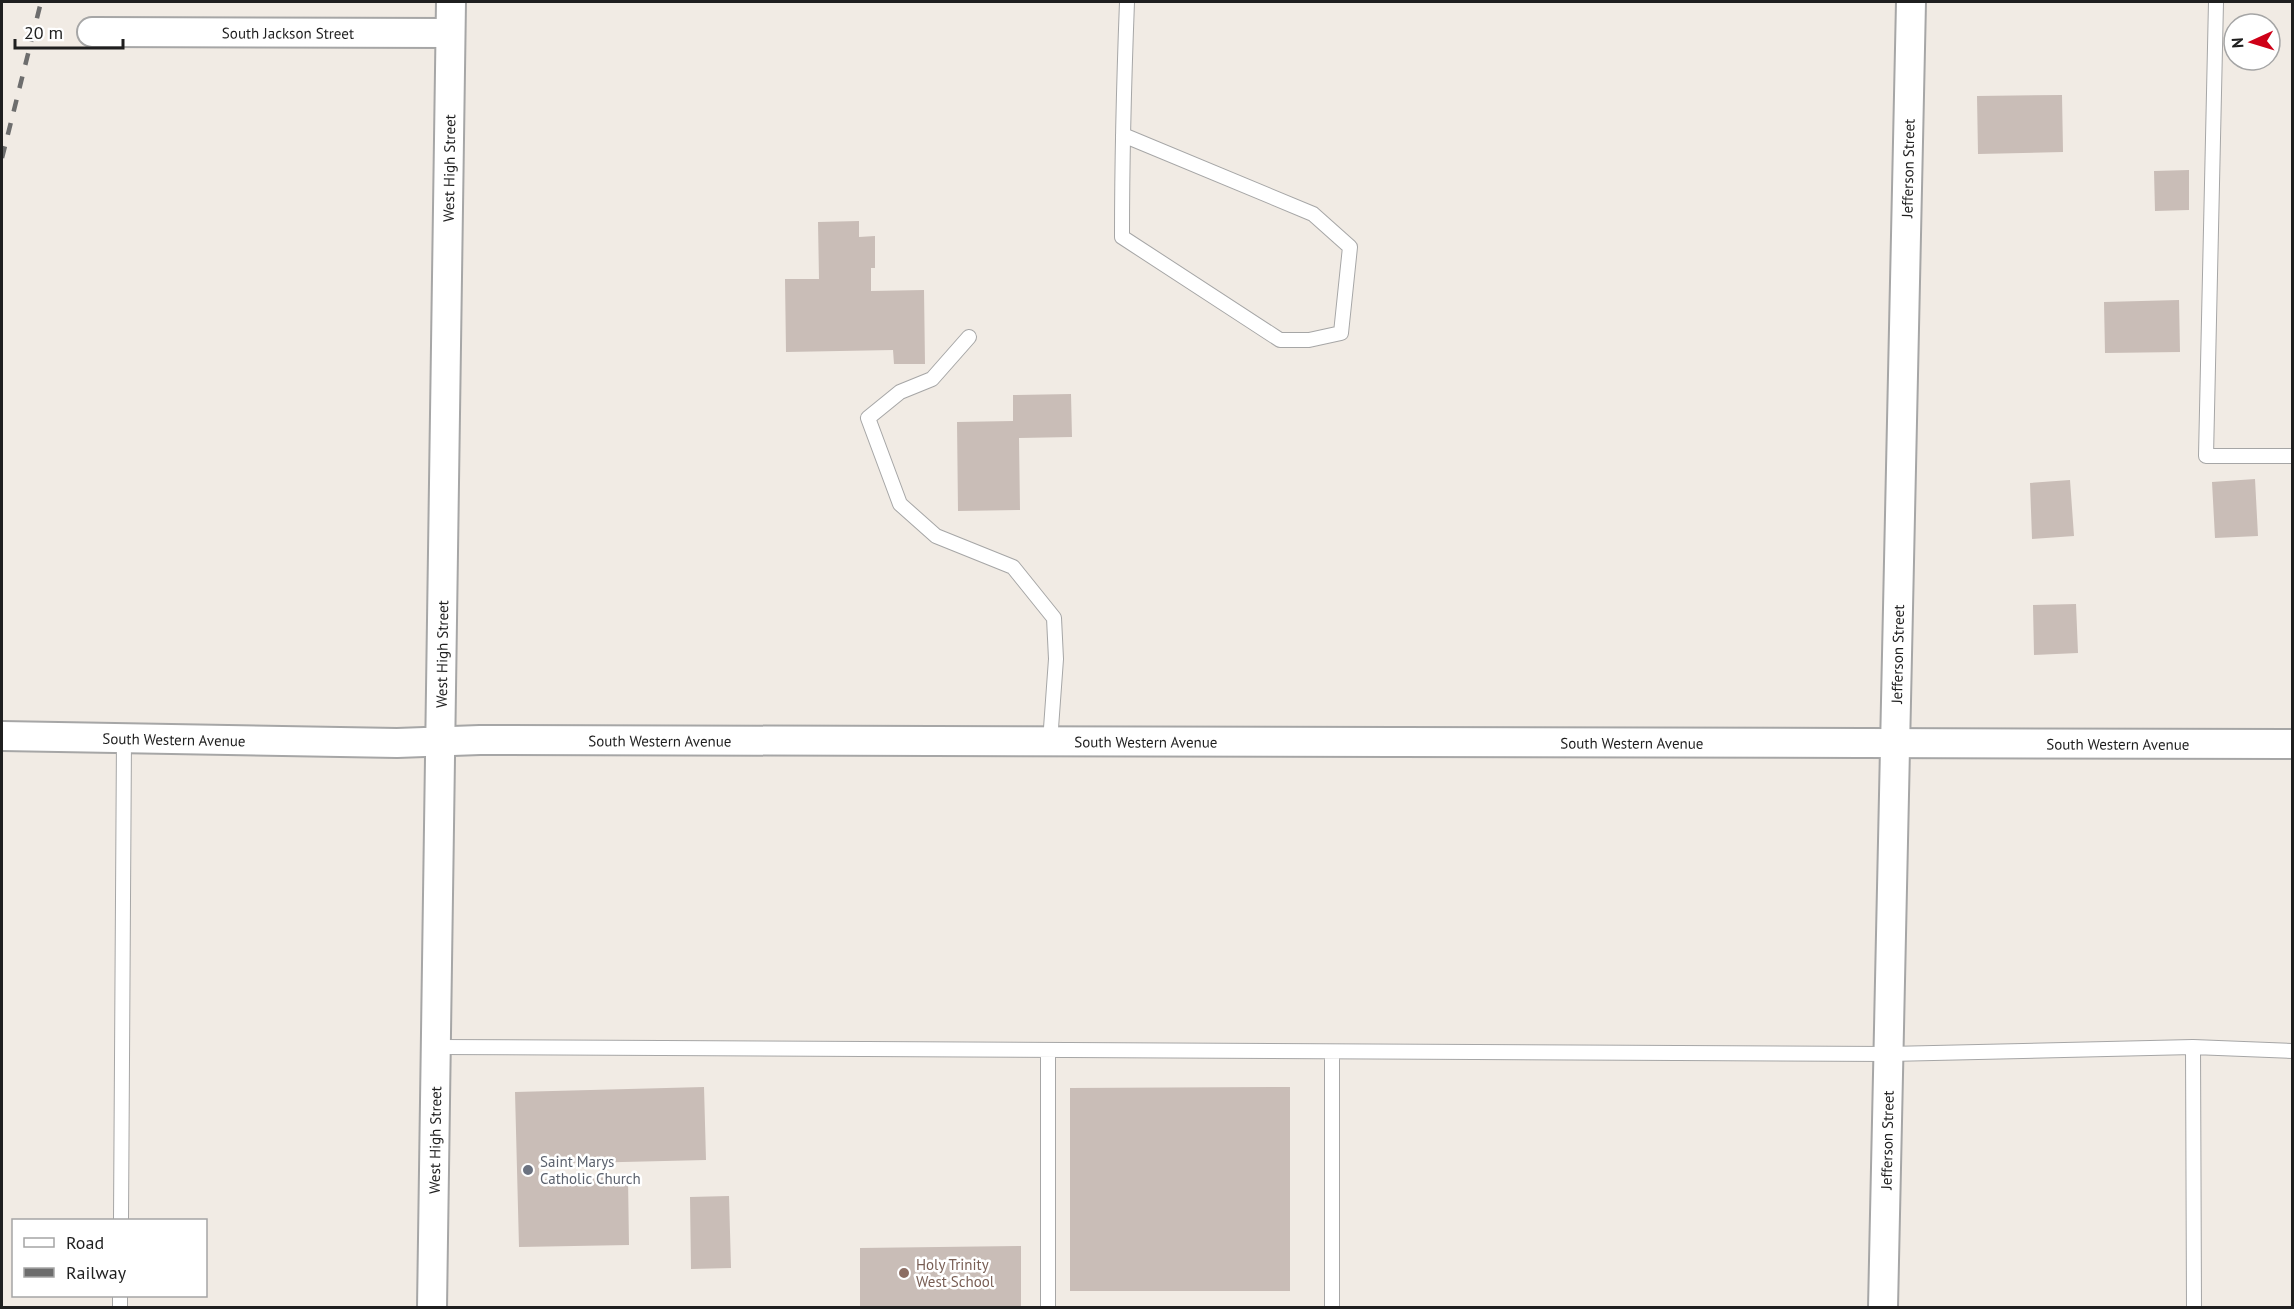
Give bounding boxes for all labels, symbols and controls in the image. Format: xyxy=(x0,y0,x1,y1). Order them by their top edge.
scale bar xyxy=(15,12,123,50)
north arrow xyxy=(2222,12,2282,72)
text: 20 m xyxy=(24,21,63,44)
street label: South Jackson Street xyxy=(222,23,354,42)
text: N xyxy=(2227,37,2247,49)
street label: West High Street xyxy=(438,114,459,222)
street label: Jefferson Street xyxy=(1897,119,1918,219)
street label: West High Street xyxy=(431,600,452,708)
street label: Jefferson Street xyxy=(1886,604,1908,705)
street label: South Western Avenue xyxy=(102,728,246,750)
street label: South Western Avenue xyxy=(588,731,732,750)
street label: South Western Avenue xyxy=(1074,732,1218,751)
street label: South Western Avenue xyxy=(1560,733,1704,752)
street label: South Western Avenue xyxy=(2046,734,2190,753)
street label: West High Street xyxy=(424,1086,445,1194)
street label: Jefferson Street xyxy=(1876,1090,1897,1191)
place label: Saint Marys Catholic Church xyxy=(540,1152,641,1188)
marker: Saint Marys Catholic Church xyxy=(521,1163,535,1177)
legend xyxy=(12,1219,207,1297)
text: Road xyxy=(66,1231,104,1254)
place label: Holy Trinity West School xyxy=(916,1255,995,1291)
text: Railway xyxy=(66,1261,127,1284)
marker: Holy Trinity West School xyxy=(897,1266,911,1280)

